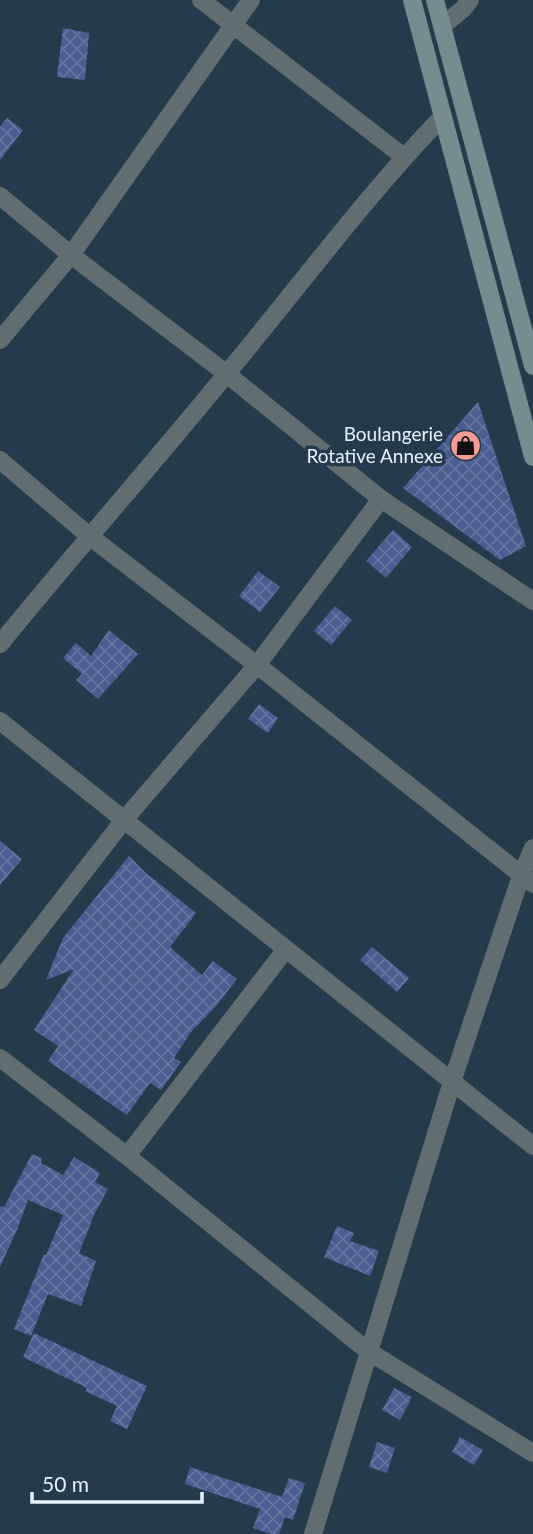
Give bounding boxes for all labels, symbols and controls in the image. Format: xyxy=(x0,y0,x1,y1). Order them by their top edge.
place label: Boulangerie Rotative Annexe xyxy=(306,422,443,467)
shop icon: Boulangerie Rotative Annexe xyxy=(449,428,483,462)
scale bar xyxy=(32,1460,201,1504)
text: 50 m xyxy=(42,1471,89,1496)

